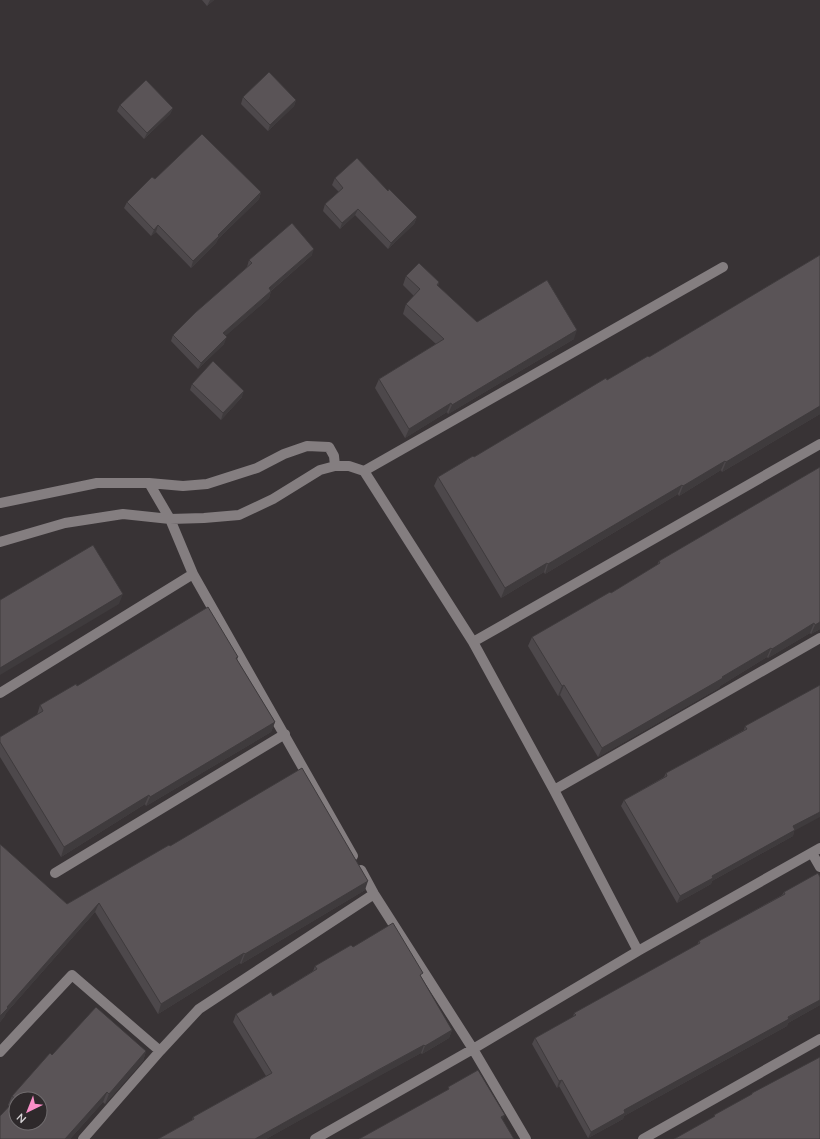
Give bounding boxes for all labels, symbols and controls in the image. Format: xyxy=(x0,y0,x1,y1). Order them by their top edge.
north arrow xyxy=(8,1091,48,1131)
text: N xyxy=(13,1110,30,1126)

